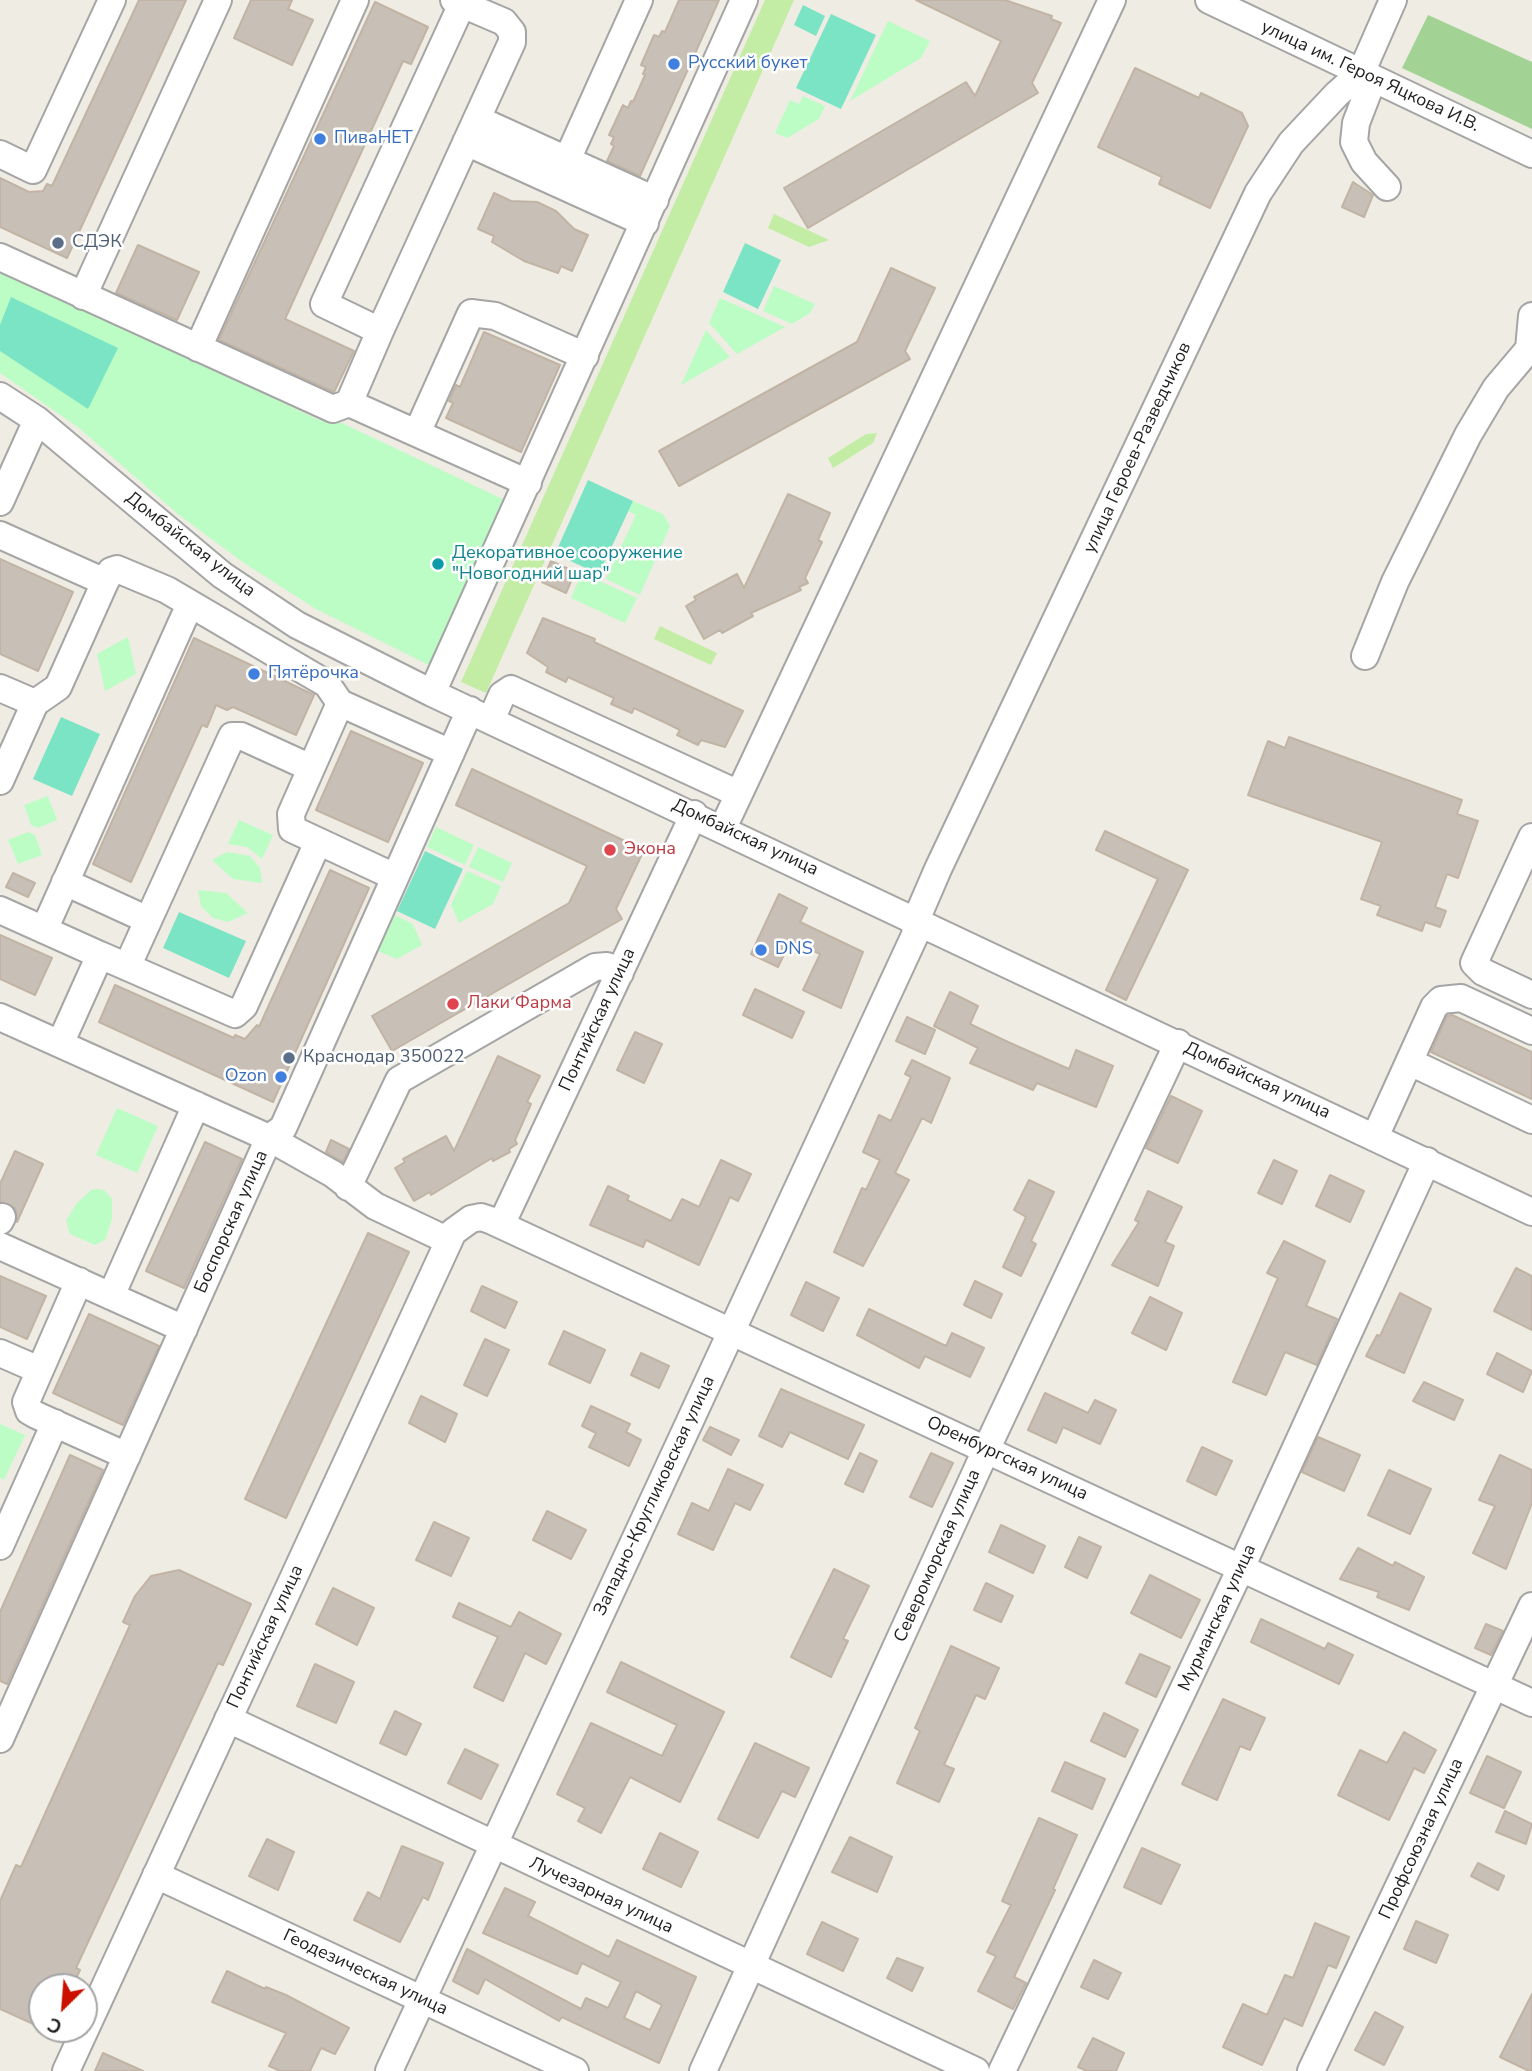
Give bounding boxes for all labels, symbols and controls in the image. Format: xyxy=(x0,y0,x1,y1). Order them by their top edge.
street label: улица им. Героя Яцкова И.В. xyxy=(1257,17,1483,137)
place label: Русский букет xyxy=(688,53,808,75)
marker: Русский букет xyxy=(666,56,682,72)
place label: ПиваНЕТ xyxy=(334,128,412,150)
marker: ПиваНЕТ xyxy=(312,131,328,147)
place label: СДЭК xyxy=(72,232,122,254)
marker: СДЭК xyxy=(50,235,66,251)
street label: улица Героев-Разведчиков xyxy=(1080,339,1196,557)
street label: Домбайская улица xyxy=(121,488,259,602)
place label: Декоративное сооружение "Новогодний шар" xyxy=(452,543,683,586)
marker: Декоративное сооружение "Новогодний шар" xyxy=(430,556,446,572)
place label: Пятёрочка xyxy=(268,663,359,685)
marker: Пятёрочка xyxy=(246,666,262,682)
street label: Домбайская улица xyxy=(669,795,821,881)
place label: Экона xyxy=(624,839,676,861)
marker: Экона xyxy=(602,842,618,858)
place label: DNS xyxy=(775,939,813,961)
marker: DNS xyxy=(753,942,769,958)
street label: Понтийская улица xyxy=(555,945,641,1095)
place label: Лаки Фарма xyxy=(467,993,572,1015)
marker: Лаки Фарма xyxy=(445,996,461,1012)
street label: Домбайская улица xyxy=(1181,1038,1333,1124)
place label: Краснодар 350022 xyxy=(303,1047,465,1069)
marker: Краснодар 350022 xyxy=(281,1050,297,1066)
place label: Ozon xyxy=(225,1066,267,1088)
marker: Ozon xyxy=(273,1069,289,1085)
street label: Боспорская улица xyxy=(191,1147,273,1297)
street label: Западно-Кругликовская улица xyxy=(590,1373,720,1619)
street label: Оренбургская улица xyxy=(923,1412,1091,1506)
street label: Североморская улица xyxy=(890,1466,986,1646)
street label: Мурманская улица xyxy=(1174,1541,1262,1695)
street label: Понтийская улица xyxy=(223,1562,309,1712)
street label: Профсоюзная улица xyxy=(1375,1755,1469,1923)
street label: Лучезарная улица xyxy=(525,1853,677,1939)
street label: Геодезическая улица xyxy=(279,1925,451,2021)
north arrow xyxy=(28,1973,98,2043)
text: С xyxy=(44,2011,66,2040)

